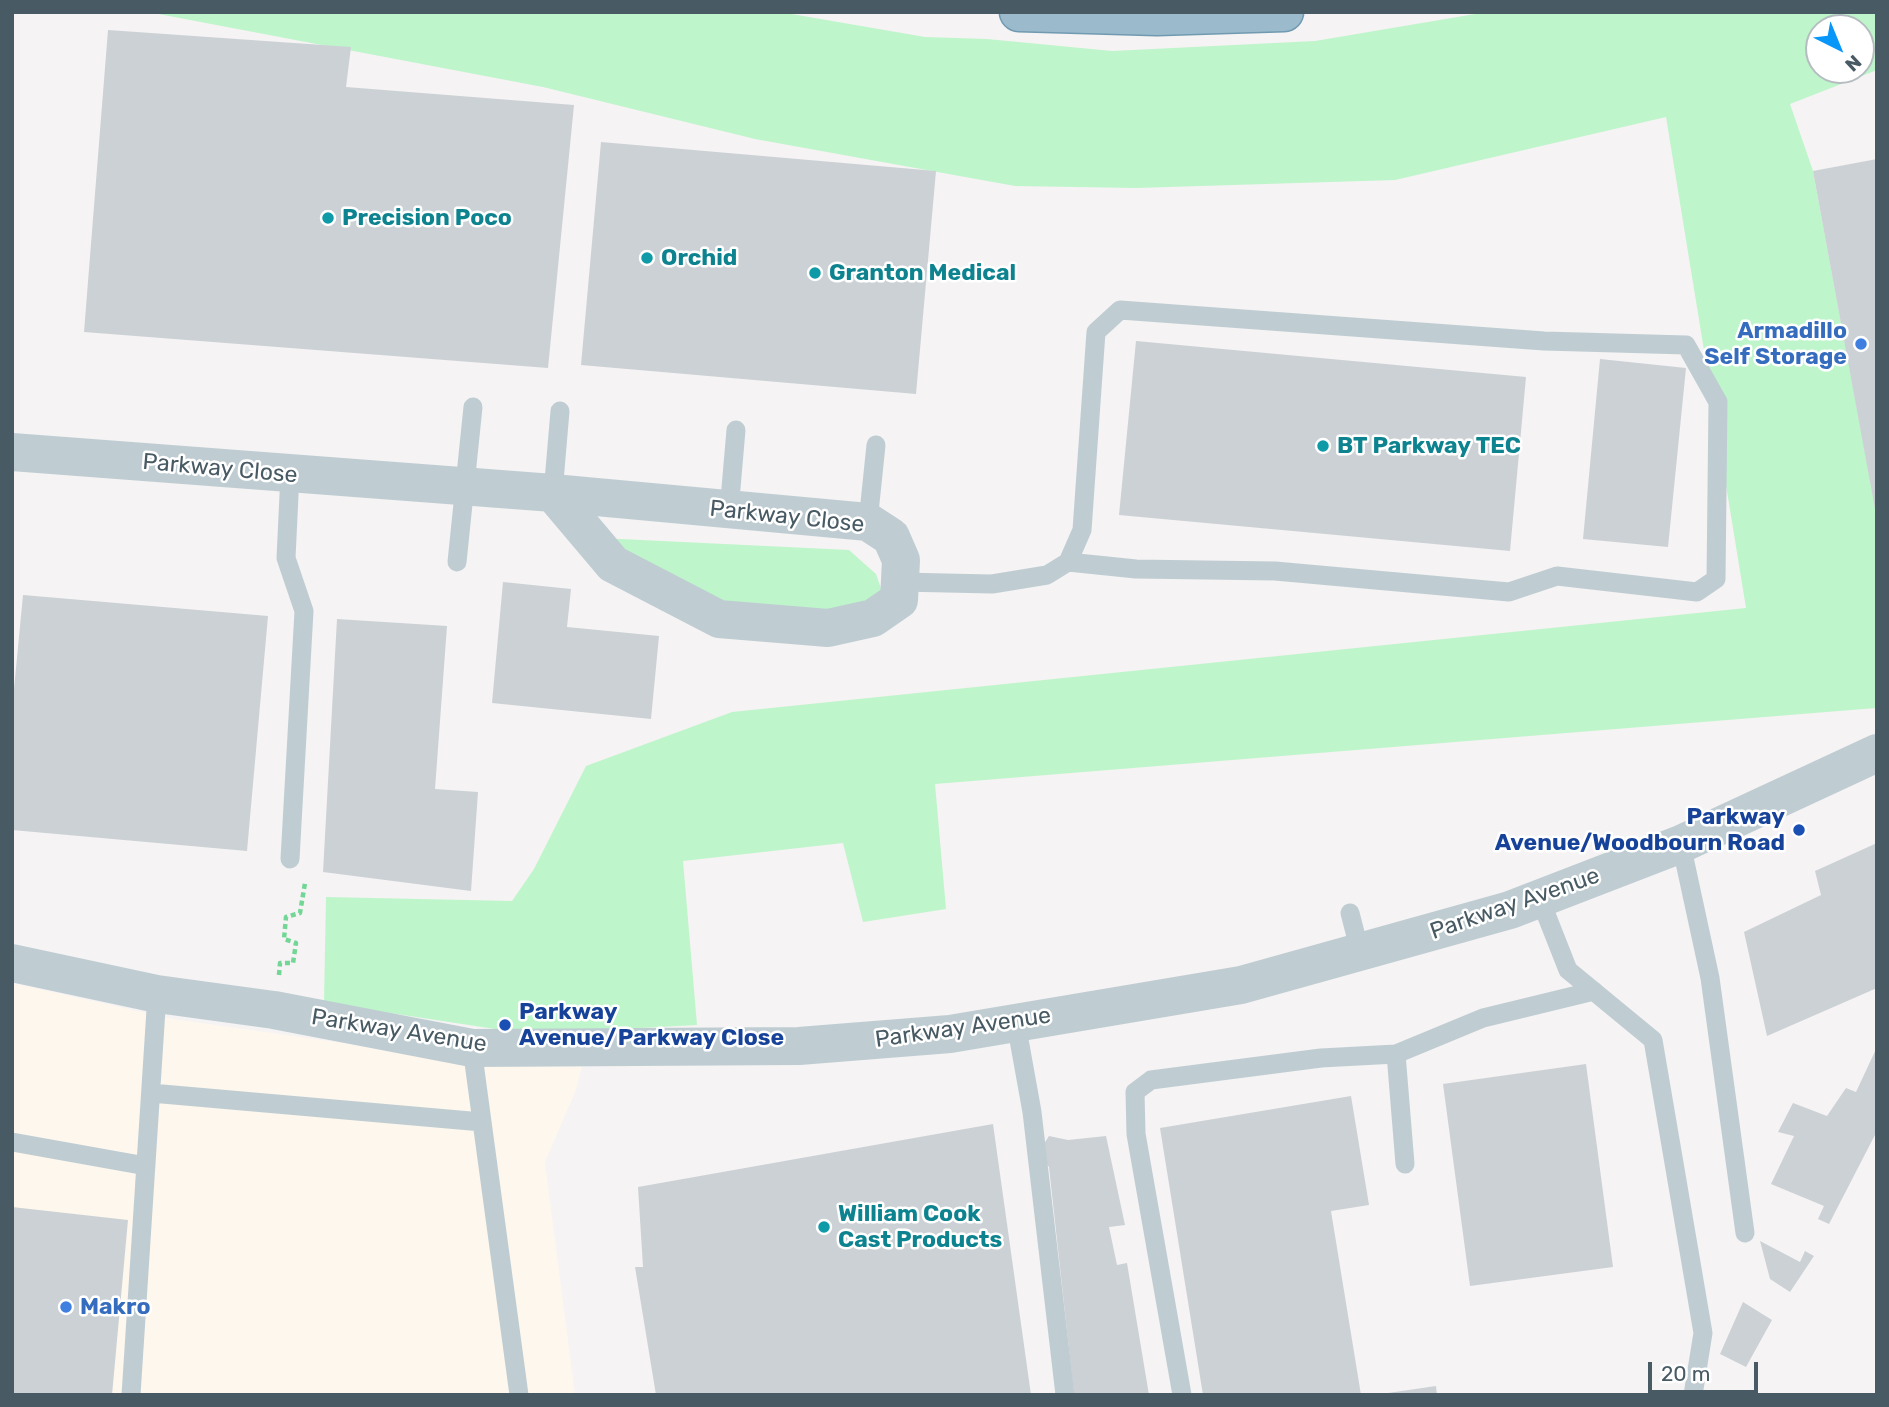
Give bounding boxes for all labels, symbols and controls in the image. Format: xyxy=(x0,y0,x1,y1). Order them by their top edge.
north arrow xyxy=(1805,14,1875,84)
text: N xyxy=(1840,50,1866,76)
place label: Precision Poco xyxy=(342,204,512,232)
marker: Precision Poco xyxy=(320,210,336,226)
place label: Orchid xyxy=(661,244,737,272)
marker: Orchid xyxy=(639,250,655,266)
place label: Granton Medical xyxy=(829,259,1016,287)
marker: Granton Medical xyxy=(807,265,823,281)
place label: Armadillo Self Storage xyxy=(1704,317,1847,371)
marker: Armadillo Self Storage xyxy=(1853,336,1869,352)
place label: BT Parkway TEC xyxy=(1337,432,1521,460)
marker: BT Parkway TEC xyxy=(1315,438,1331,454)
street label: Parkway Close xyxy=(141,448,299,490)
street label: Parkway Close xyxy=(708,495,866,539)
place label: Parkway Avenue/Woodbourn Road xyxy=(1495,803,1785,857)
marker: Parkway Avenue/Woodbourn Road xyxy=(1791,822,1807,838)
street label: Parkway Avenue xyxy=(1427,862,1603,946)
place label: Parkway Avenue/Parkway Close xyxy=(519,998,784,1052)
street label: Parkway Avenue xyxy=(873,1002,1053,1054)
street label: Parkway Avenue xyxy=(309,1004,489,1058)
marker: Parkway Avenue/Parkway Close xyxy=(497,1017,513,1033)
place label: William Cook Cast Products xyxy=(838,1200,1002,1254)
marker: William Cook Cast Products xyxy=(816,1219,832,1235)
place label: Makro xyxy=(80,1293,150,1321)
marker: Makro xyxy=(58,1299,74,1315)
scale bar xyxy=(1651,1348,1761,1392)
text: 20 m xyxy=(1661,1361,1710,1386)

